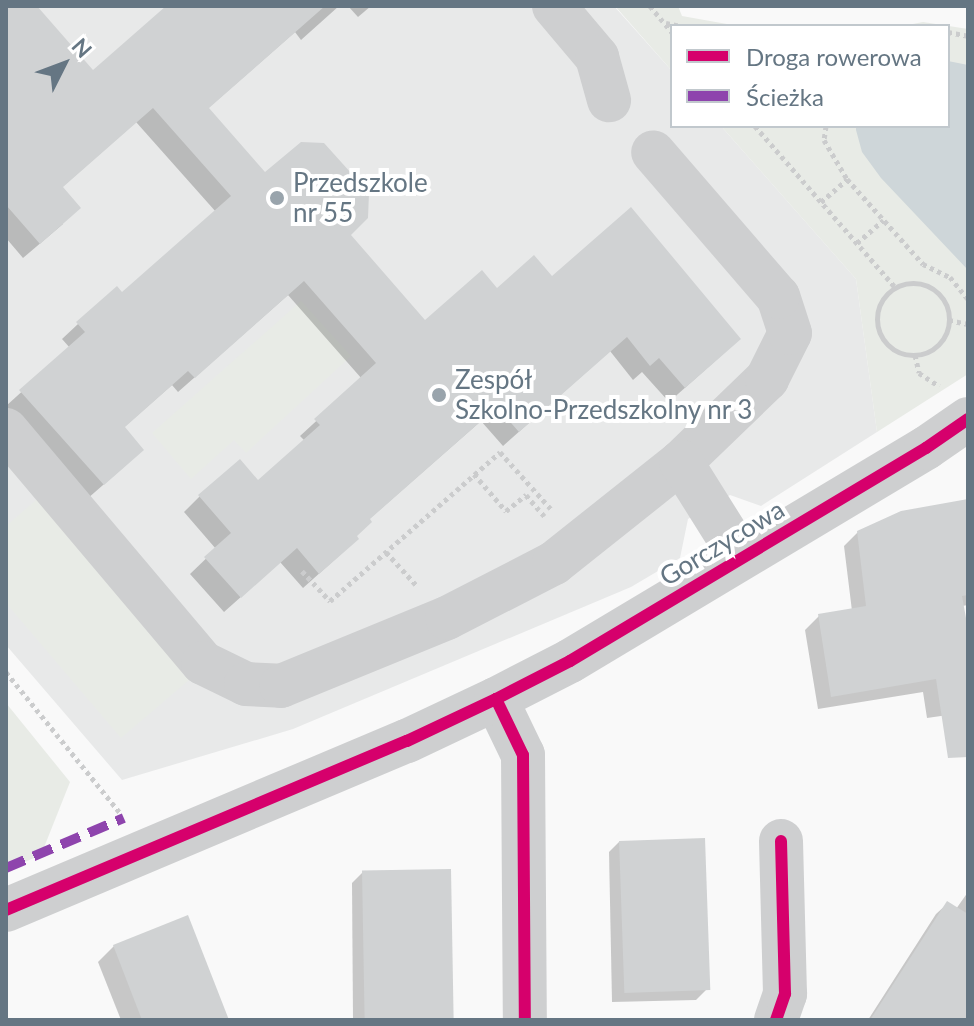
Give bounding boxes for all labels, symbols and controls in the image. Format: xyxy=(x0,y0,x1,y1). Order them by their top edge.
north arrow xyxy=(24,24,104,104)
legend xyxy=(670,24,950,128)
text: N xyxy=(66,32,98,63)
text: Droga rowerowa xyxy=(746,42,922,71)
text: Ścieżka xyxy=(746,82,824,111)
place label: Przedszkole nr 55 xyxy=(293,167,428,228)
marker: Przedszkole nr 55 xyxy=(268,189,286,207)
place label: Zespół Szkolno-Przedszkolny nr 3 xyxy=(455,364,754,426)
marker: Zespół Szkolno-Przedszkolny nr 3 xyxy=(430,386,448,404)
street label: Gorczycowa xyxy=(654,494,790,592)

